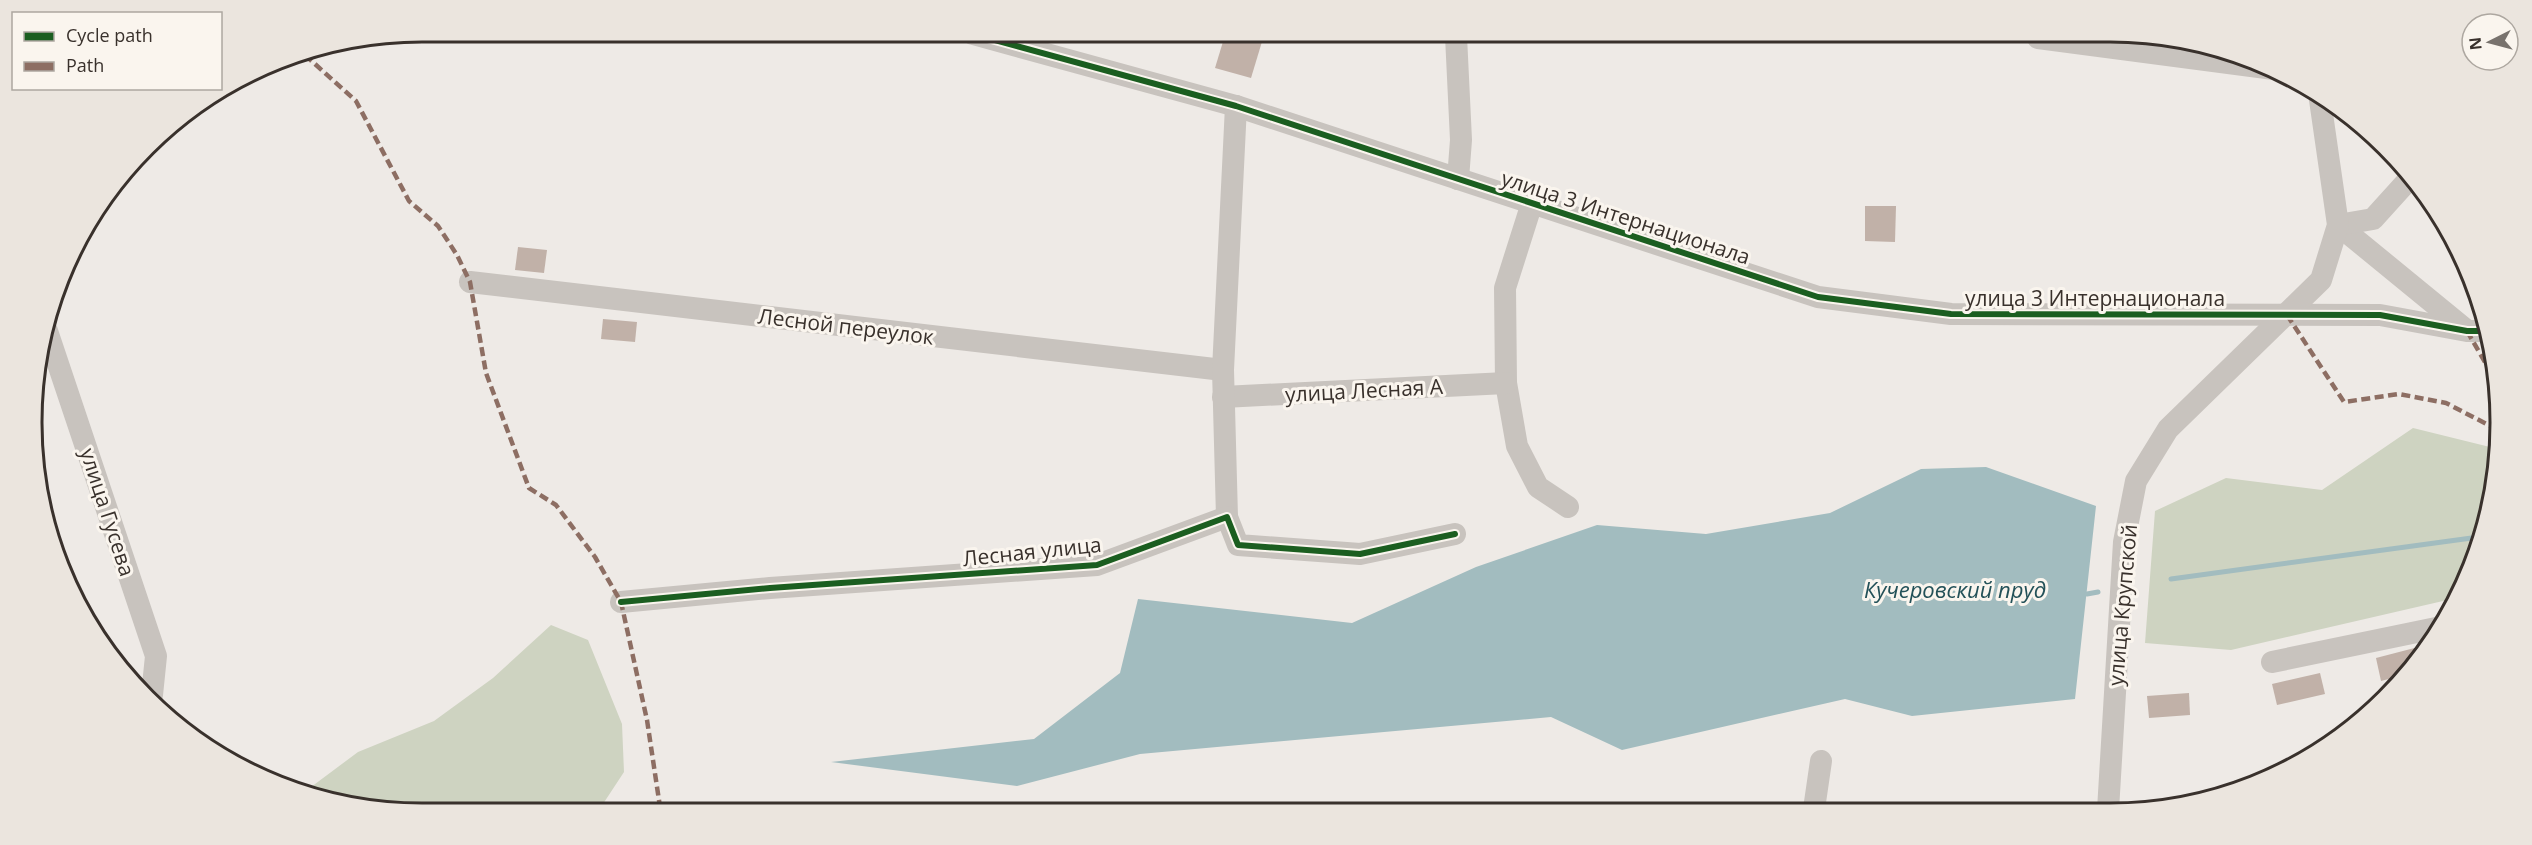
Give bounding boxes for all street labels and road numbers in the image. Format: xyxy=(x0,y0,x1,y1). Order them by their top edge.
street label: улица 3 Интернационала xyxy=(1498,163,1754,271)
street label: улица 3 Интернационала xyxy=(1965,284,2225,312)
street label: Лесной переулок xyxy=(757,301,936,351)
street label: улица Лесная А xyxy=(1284,372,1444,408)
street label: улица Гусева xyxy=(74,444,142,580)
street label: улица Крупской xyxy=(2101,523,2143,687)
street label: Лесная улица xyxy=(961,530,1103,572)

